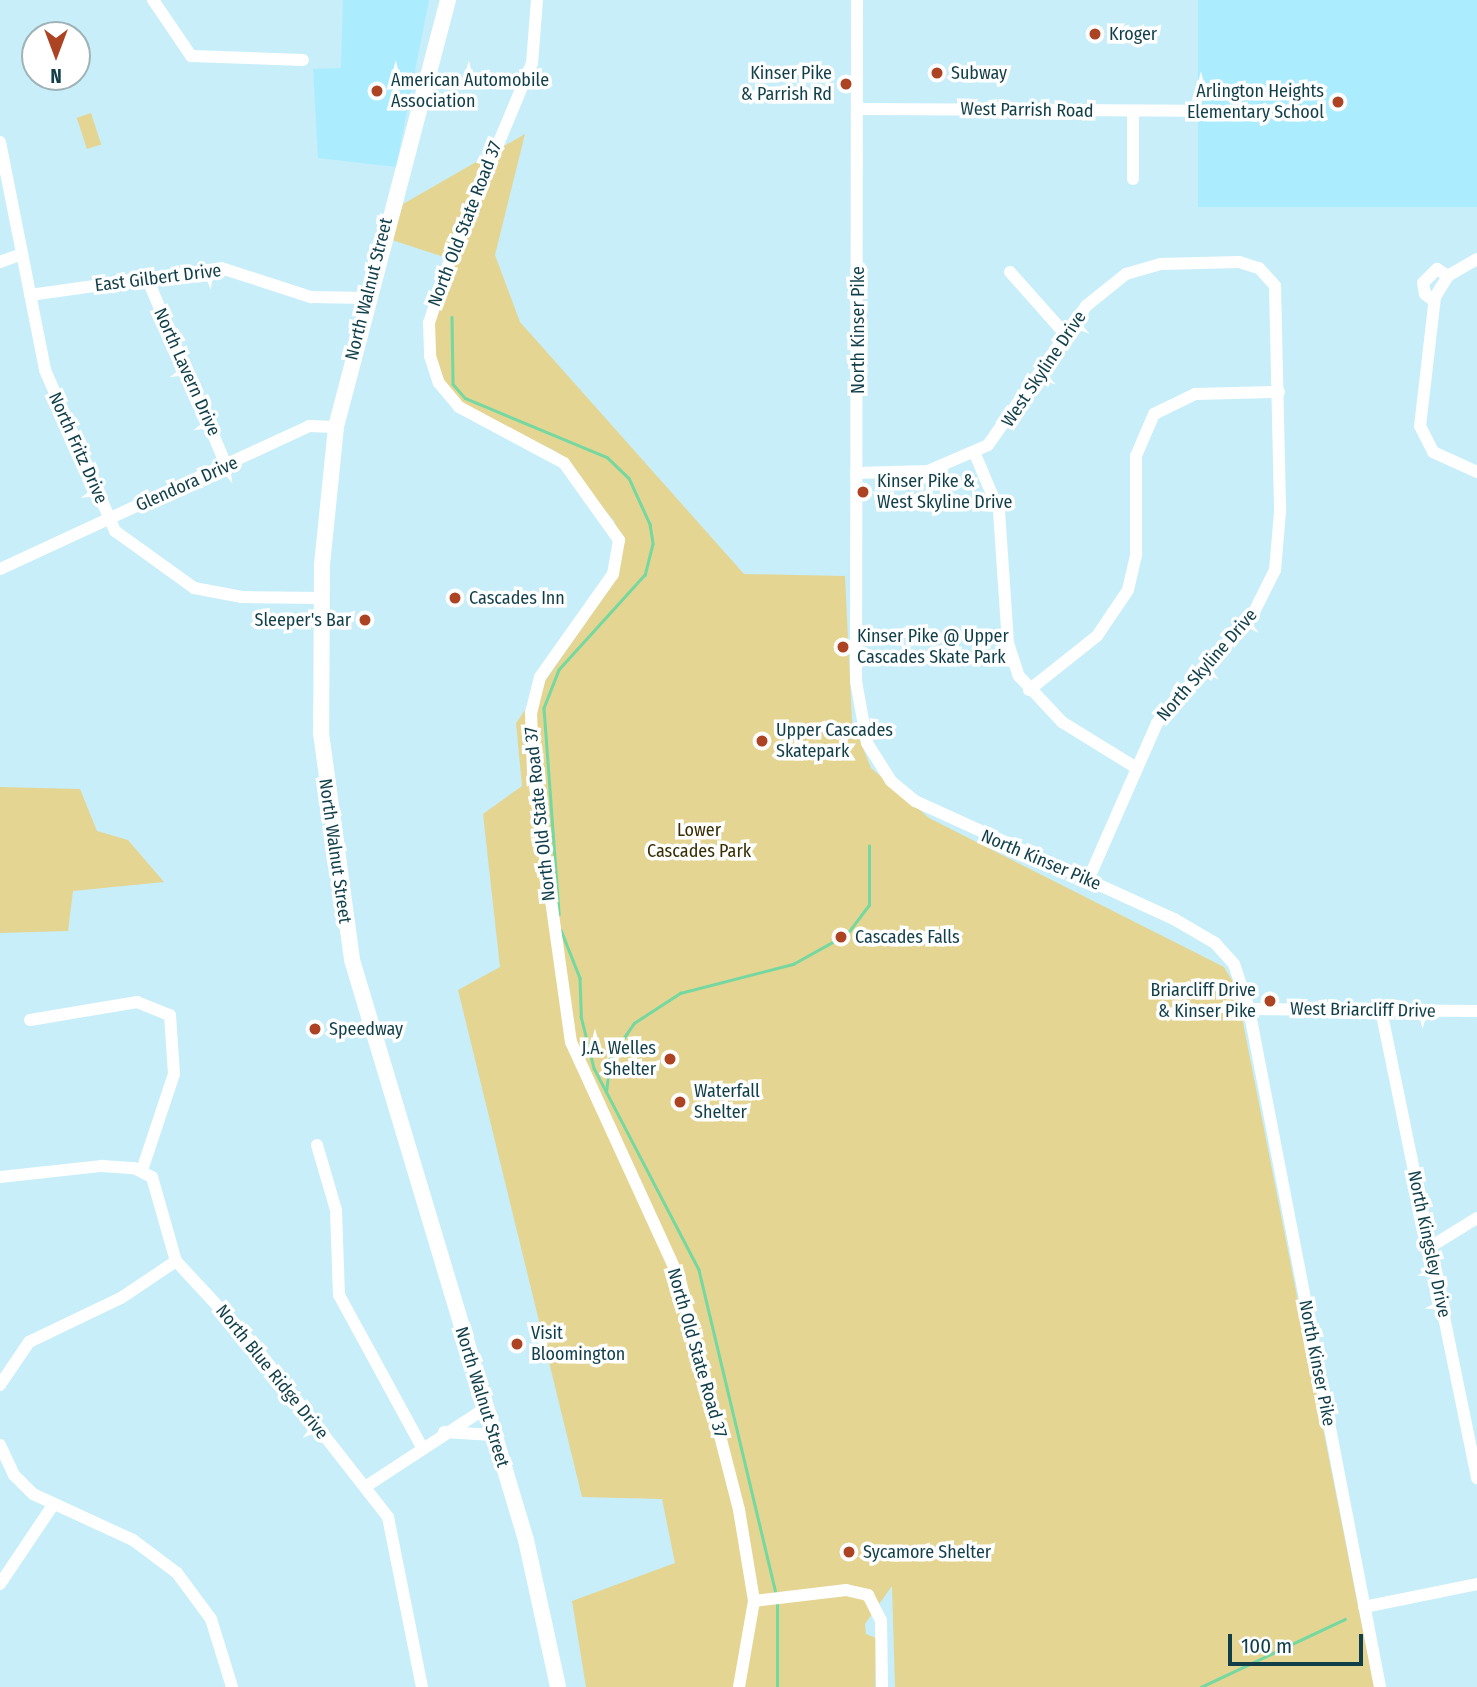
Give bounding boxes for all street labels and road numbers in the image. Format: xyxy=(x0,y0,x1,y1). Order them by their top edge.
street label: West Parrish Road xyxy=(960,98,1094,122)
street label: North Old State Road 37 xyxy=(424,138,506,310)
street label: North Walnut Street xyxy=(341,216,397,362)
street label: East Gilbert Drive xyxy=(94,260,222,296)
street label: North Kinser Pike xyxy=(847,266,869,394)
street label: North Lavern Drive xyxy=(149,305,225,439)
street label: West Skyline Drive xyxy=(997,307,1091,431)
street label: North Fritz Drive xyxy=(44,389,112,507)
street label: Glendora Drive xyxy=(133,452,241,516)
street label: North Skyline Drive xyxy=(1152,604,1262,726)
street label: North Old State Road 37 xyxy=(520,726,560,902)
street label: North Walnut Street xyxy=(314,777,356,925)
street label: North Kinser Pike xyxy=(978,825,1104,895)
street label: West Briarcliff Drive xyxy=(1290,998,1436,1022)
street label: North Kingsley Drive xyxy=(1403,1169,1455,1319)
street label: North Old State Road 37 xyxy=(662,1266,732,1440)
street label: North Kinser Pike xyxy=(1294,1298,1340,1428)
street label: North Blue Ridge Drive xyxy=(211,1300,333,1444)
street label: North Walnut Street xyxy=(450,1324,514,1470)

